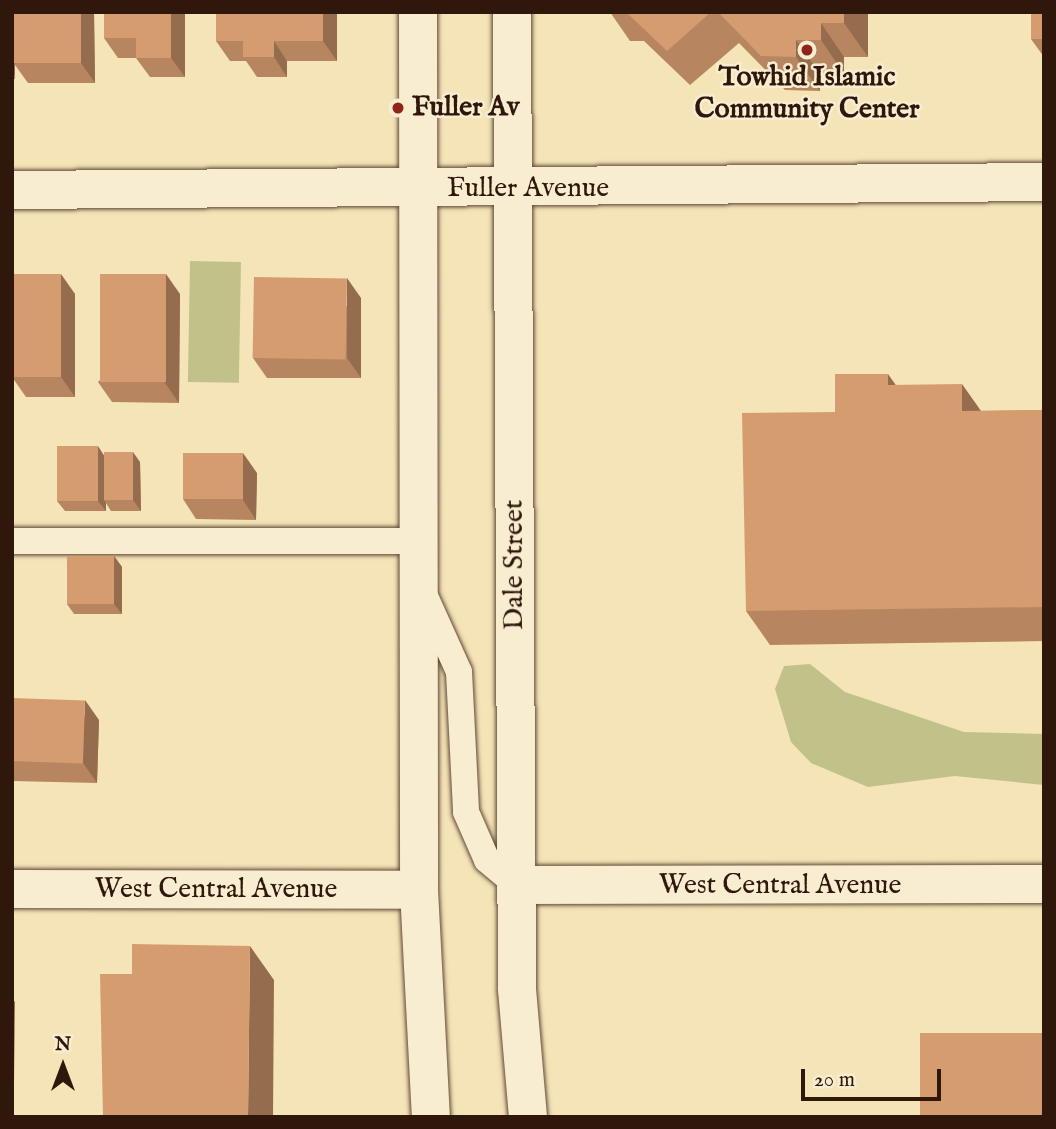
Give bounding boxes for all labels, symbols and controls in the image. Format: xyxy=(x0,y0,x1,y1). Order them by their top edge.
marker: Towhid Islamic Community Center xyxy=(799,42,815,58)
place label: Towhid Islamic Community Center xyxy=(695,61,919,127)
place label: Fuller Av xyxy=(412,91,519,125)
marker: Fuller Av xyxy=(390,100,406,116)
street label: Fuller Avenue xyxy=(447,172,609,206)
street label: Dale Street xyxy=(498,500,532,630)
street label: West Central Avenue xyxy=(659,869,901,903)
street label: West Central Avenue xyxy=(95,873,337,907)
north arrow xyxy=(28,1031,98,1101)
text: N xyxy=(55,1033,71,1057)
scale bar xyxy=(804,1056,944,1100)
text: 20 m xyxy=(814,1067,855,1094)

